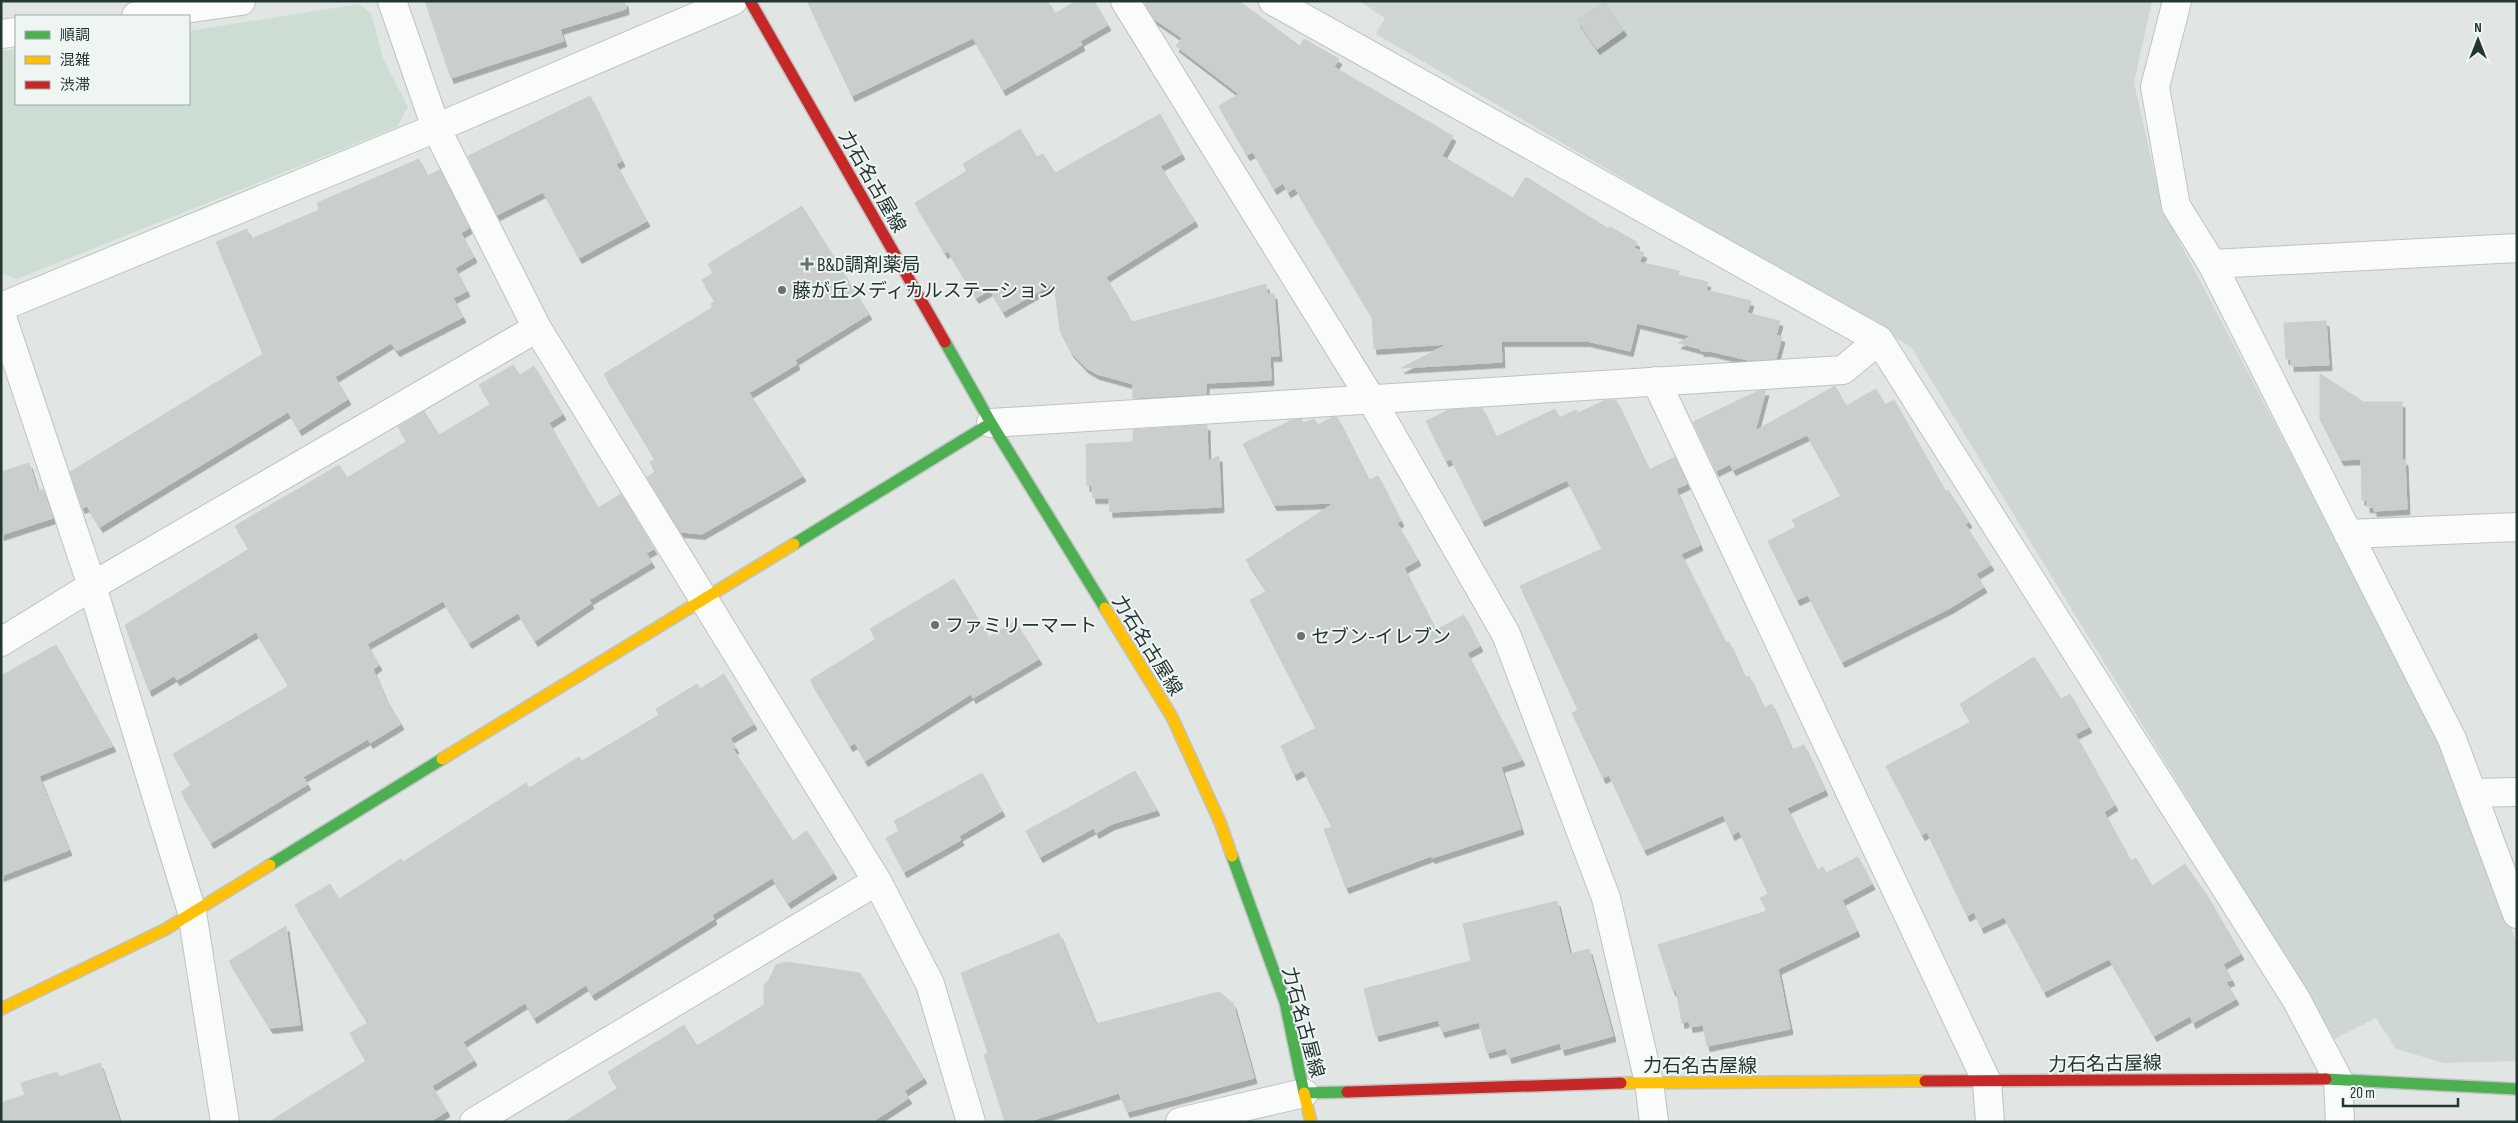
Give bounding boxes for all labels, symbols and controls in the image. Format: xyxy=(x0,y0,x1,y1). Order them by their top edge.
legend xyxy=(15,15,190,105)
north arrow xyxy=(2453,15,2503,65)
text: N xyxy=(2474,19,2482,36)
text: 順調 xyxy=(60,26,90,45)
text: 混雑 xyxy=(60,51,90,70)
text: 渋滞 xyxy=(60,76,90,95)
street label: 力石名古屋線 xyxy=(833,127,910,237)
place label: B&D調剤薬局 xyxy=(817,254,920,277)
marker: B&D調剤薬局 xyxy=(801,258,813,270)
place label: 藤が丘メディカルステーション xyxy=(792,280,1056,303)
marker: 藤が丘メディカルステーション xyxy=(776,284,788,296)
street label: 力石名古屋線 xyxy=(1107,591,1187,700)
place label: ファミリーマート xyxy=(945,615,1097,638)
marker: ファミリーマート xyxy=(929,619,941,631)
place label: セブン-イレブン xyxy=(1311,626,1451,649)
marker: セブン-イレブン xyxy=(1295,630,1307,642)
street label: 力石名古屋線 xyxy=(1277,964,1328,1080)
street label: 力石名古屋線 xyxy=(2048,1052,2162,1077)
street label: 力石名古屋線 xyxy=(1643,1055,1757,1078)
scale bar xyxy=(2343,1076,2458,1108)
text: 20 m xyxy=(2350,1084,2375,1103)

